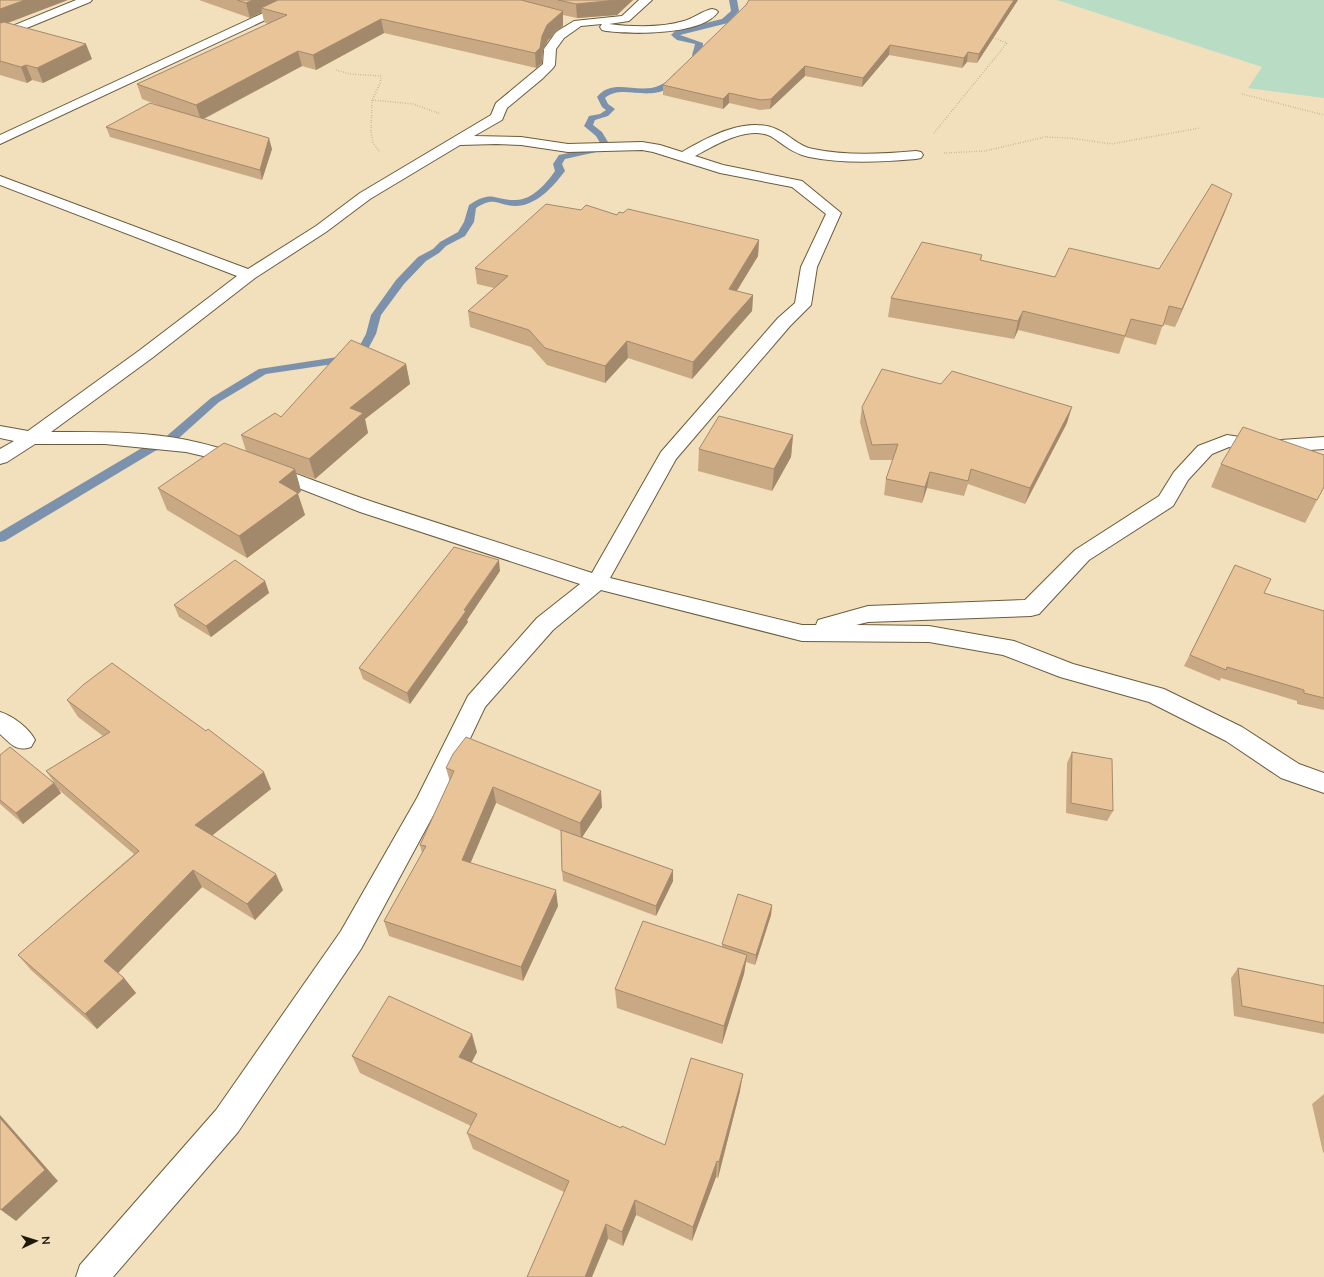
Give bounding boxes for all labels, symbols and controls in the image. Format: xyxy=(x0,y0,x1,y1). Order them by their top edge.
north arrow xyxy=(16,1221,56,1261)
text: N xyxy=(39,1236,53,1245)

